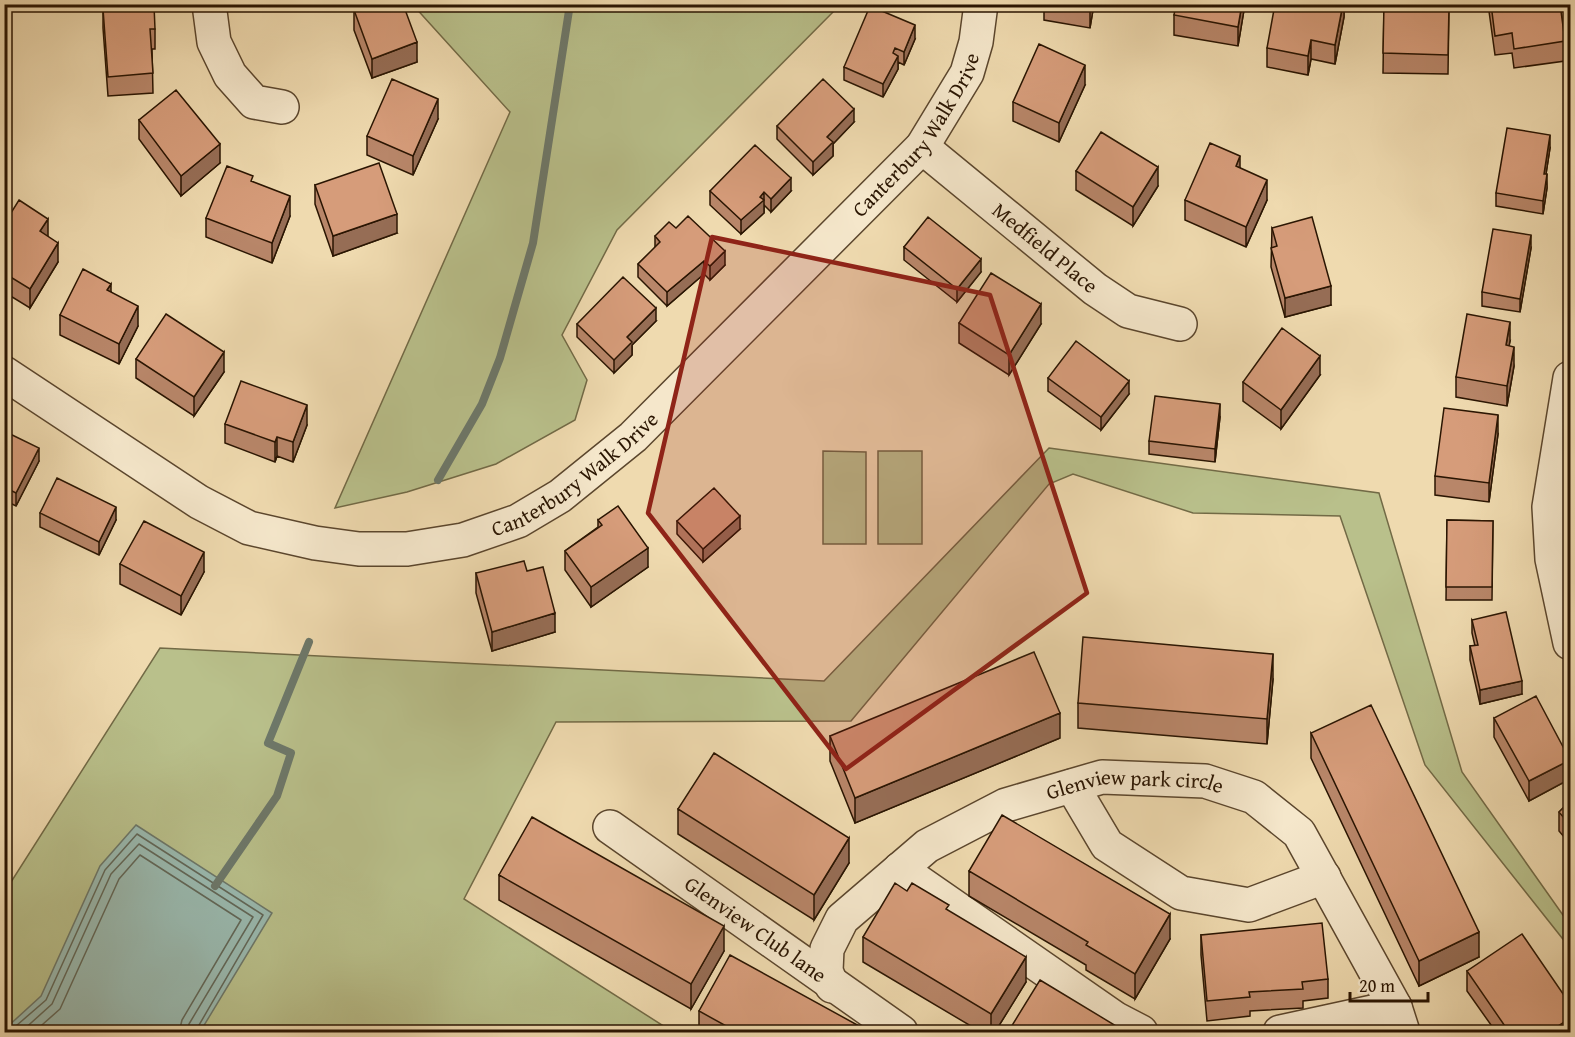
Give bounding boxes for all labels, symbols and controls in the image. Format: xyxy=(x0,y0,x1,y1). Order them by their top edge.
street label: Canterbury Walk Drive xyxy=(845,49,987,224)
street label: Medfield Place xyxy=(986,195,1105,300)
street label: Canterbury Walk Drive xyxy=(487,404,665,544)
street label: Glenview park circle xyxy=(1042,761,1228,807)
street label: Glenview Club lane xyxy=(678,868,833,990)
scale bar xyxy=(1350,965,1428,1003)
text: 20 m xyxy=(1359,972,1395,999)

